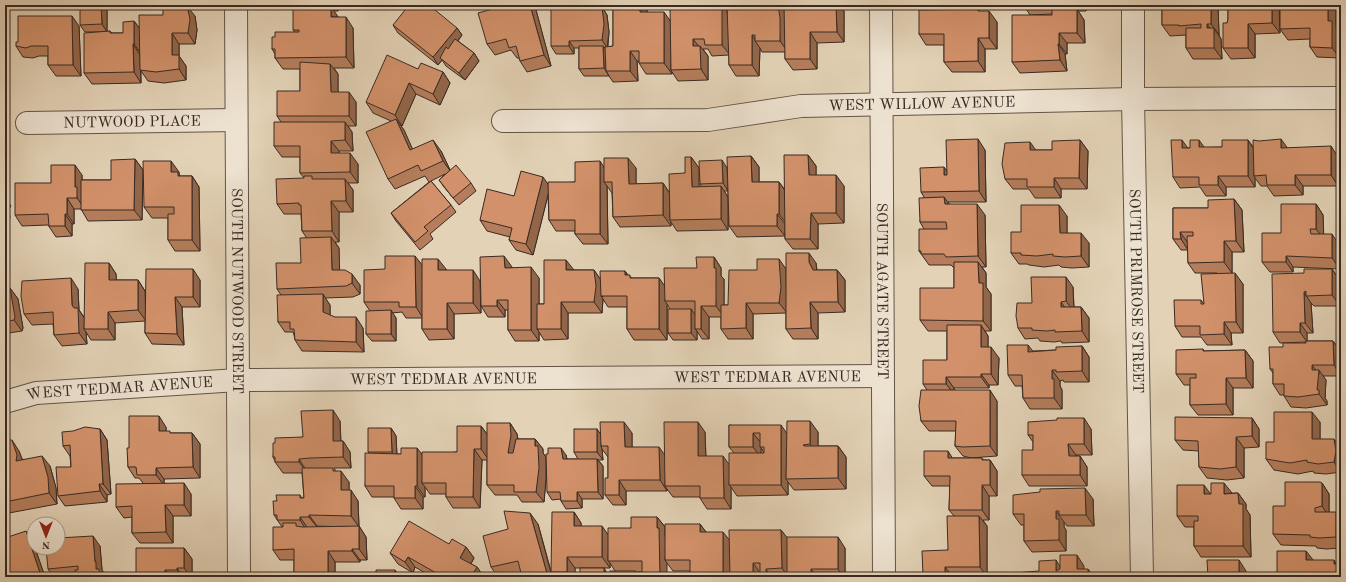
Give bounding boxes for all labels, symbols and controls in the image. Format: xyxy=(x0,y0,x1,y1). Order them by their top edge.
street label: WEST WILLOW AVENUE xyxy=(828,95,1016,114)
street label: NUTWOOD PLACE xyxy=(63,115,201,131)
street label: SOUTH NUTWOOD STREET xyxy=(228,188,244,394)
street label: SOUTH PRIMROSE STREET xyxy=(1126,189,1145,393)
street label: SOUTH AGATE STREET xyxy=(873,203,889,379)
street label: WEST TEDMAR AVENUE xyxy=(674,370,861,386)
street label: WEST TEDMAR AVENUE xyxy=(350,372,537,388)
street label: WEST TEDMAR AVENUE xyxy=(25,376,213,404)
north arrow xyxy=(26,516,66,556)
text: N xyxy=(41,539,50,550)

